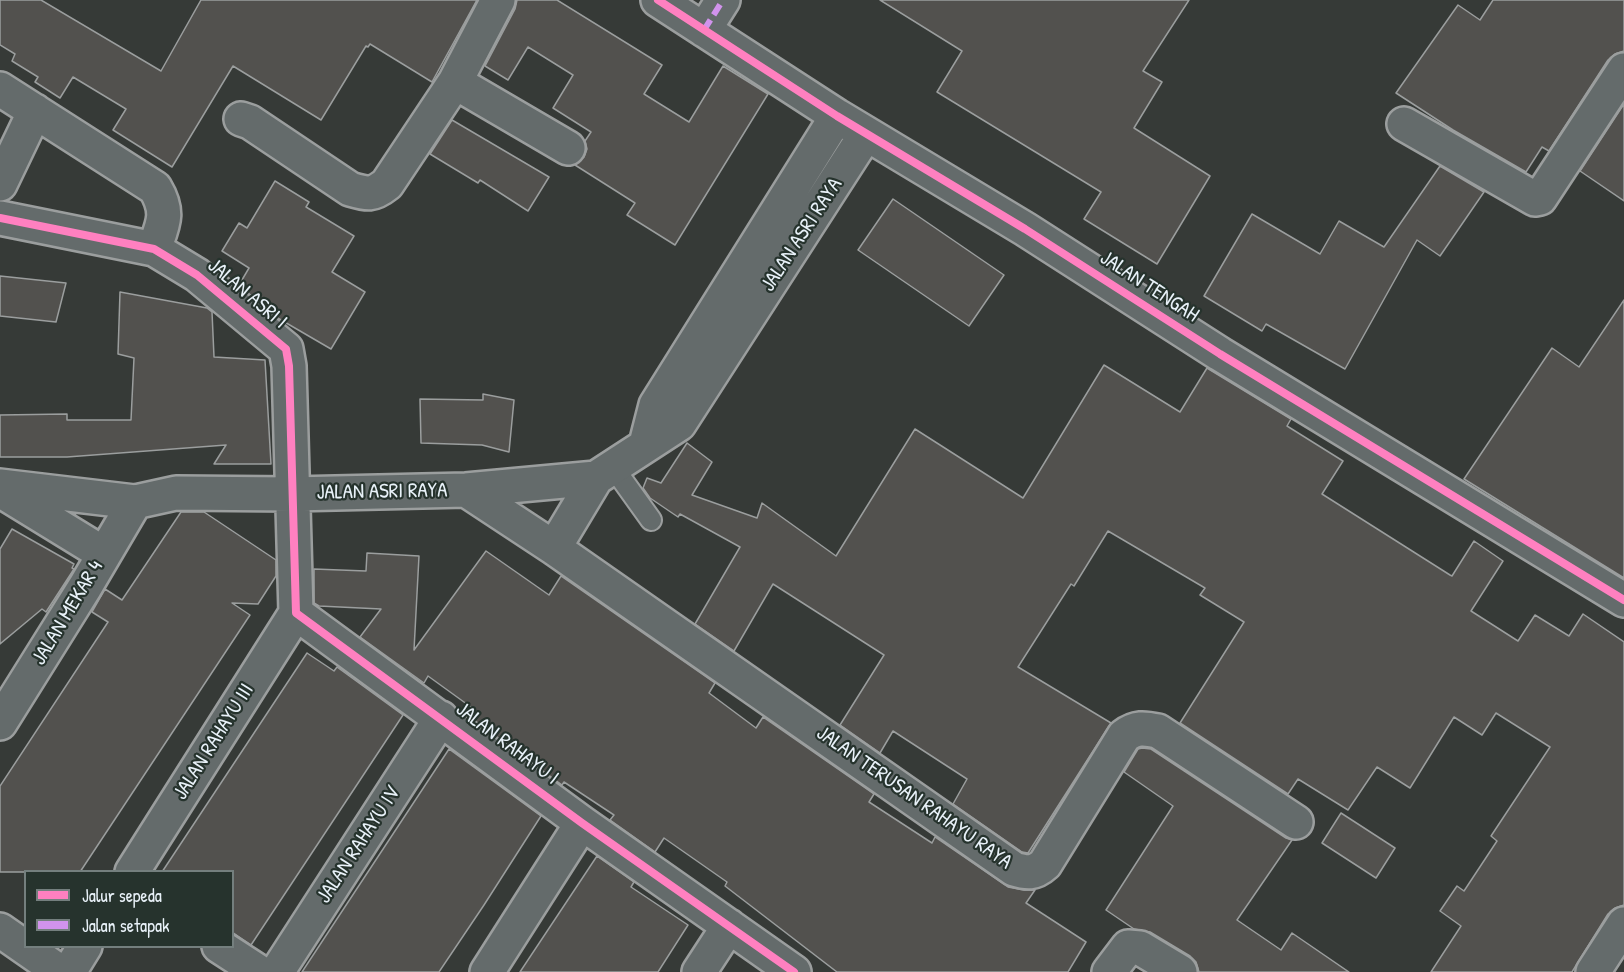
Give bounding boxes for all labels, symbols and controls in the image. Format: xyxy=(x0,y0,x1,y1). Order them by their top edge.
street label: JALAN ASRI RAYA xyxy=(756,173,848,297)
street label: JALAN TENGAH xyxy=(1095,246,1203,328)
street label: JALAN ASRI I xyxy=(202,253,292,335)
street label: JALAN ASRI RAYA xyxy=(317,478,447,506)
street label: JALAN MEKAR 4 xyxy=(27,556,109,670)
street label: JALAN RAHAYU III xyxy=(168,679,260,805)
street label: JALAN RAHAYU I xyxy=(450,697,564,791)
street label: JALAN TERUSAN RAHAYU RAYA xyxy=(811,721,1017,875)
street label: JALAN RAHAYU IV xyxy=(312,782,406,908)
legend xyxy=(24,870,234,948)
text: Jalur sepeda xyxy=(82,883,162,908)
text: Jalan setapak xyxy=(82,913,169,938)

